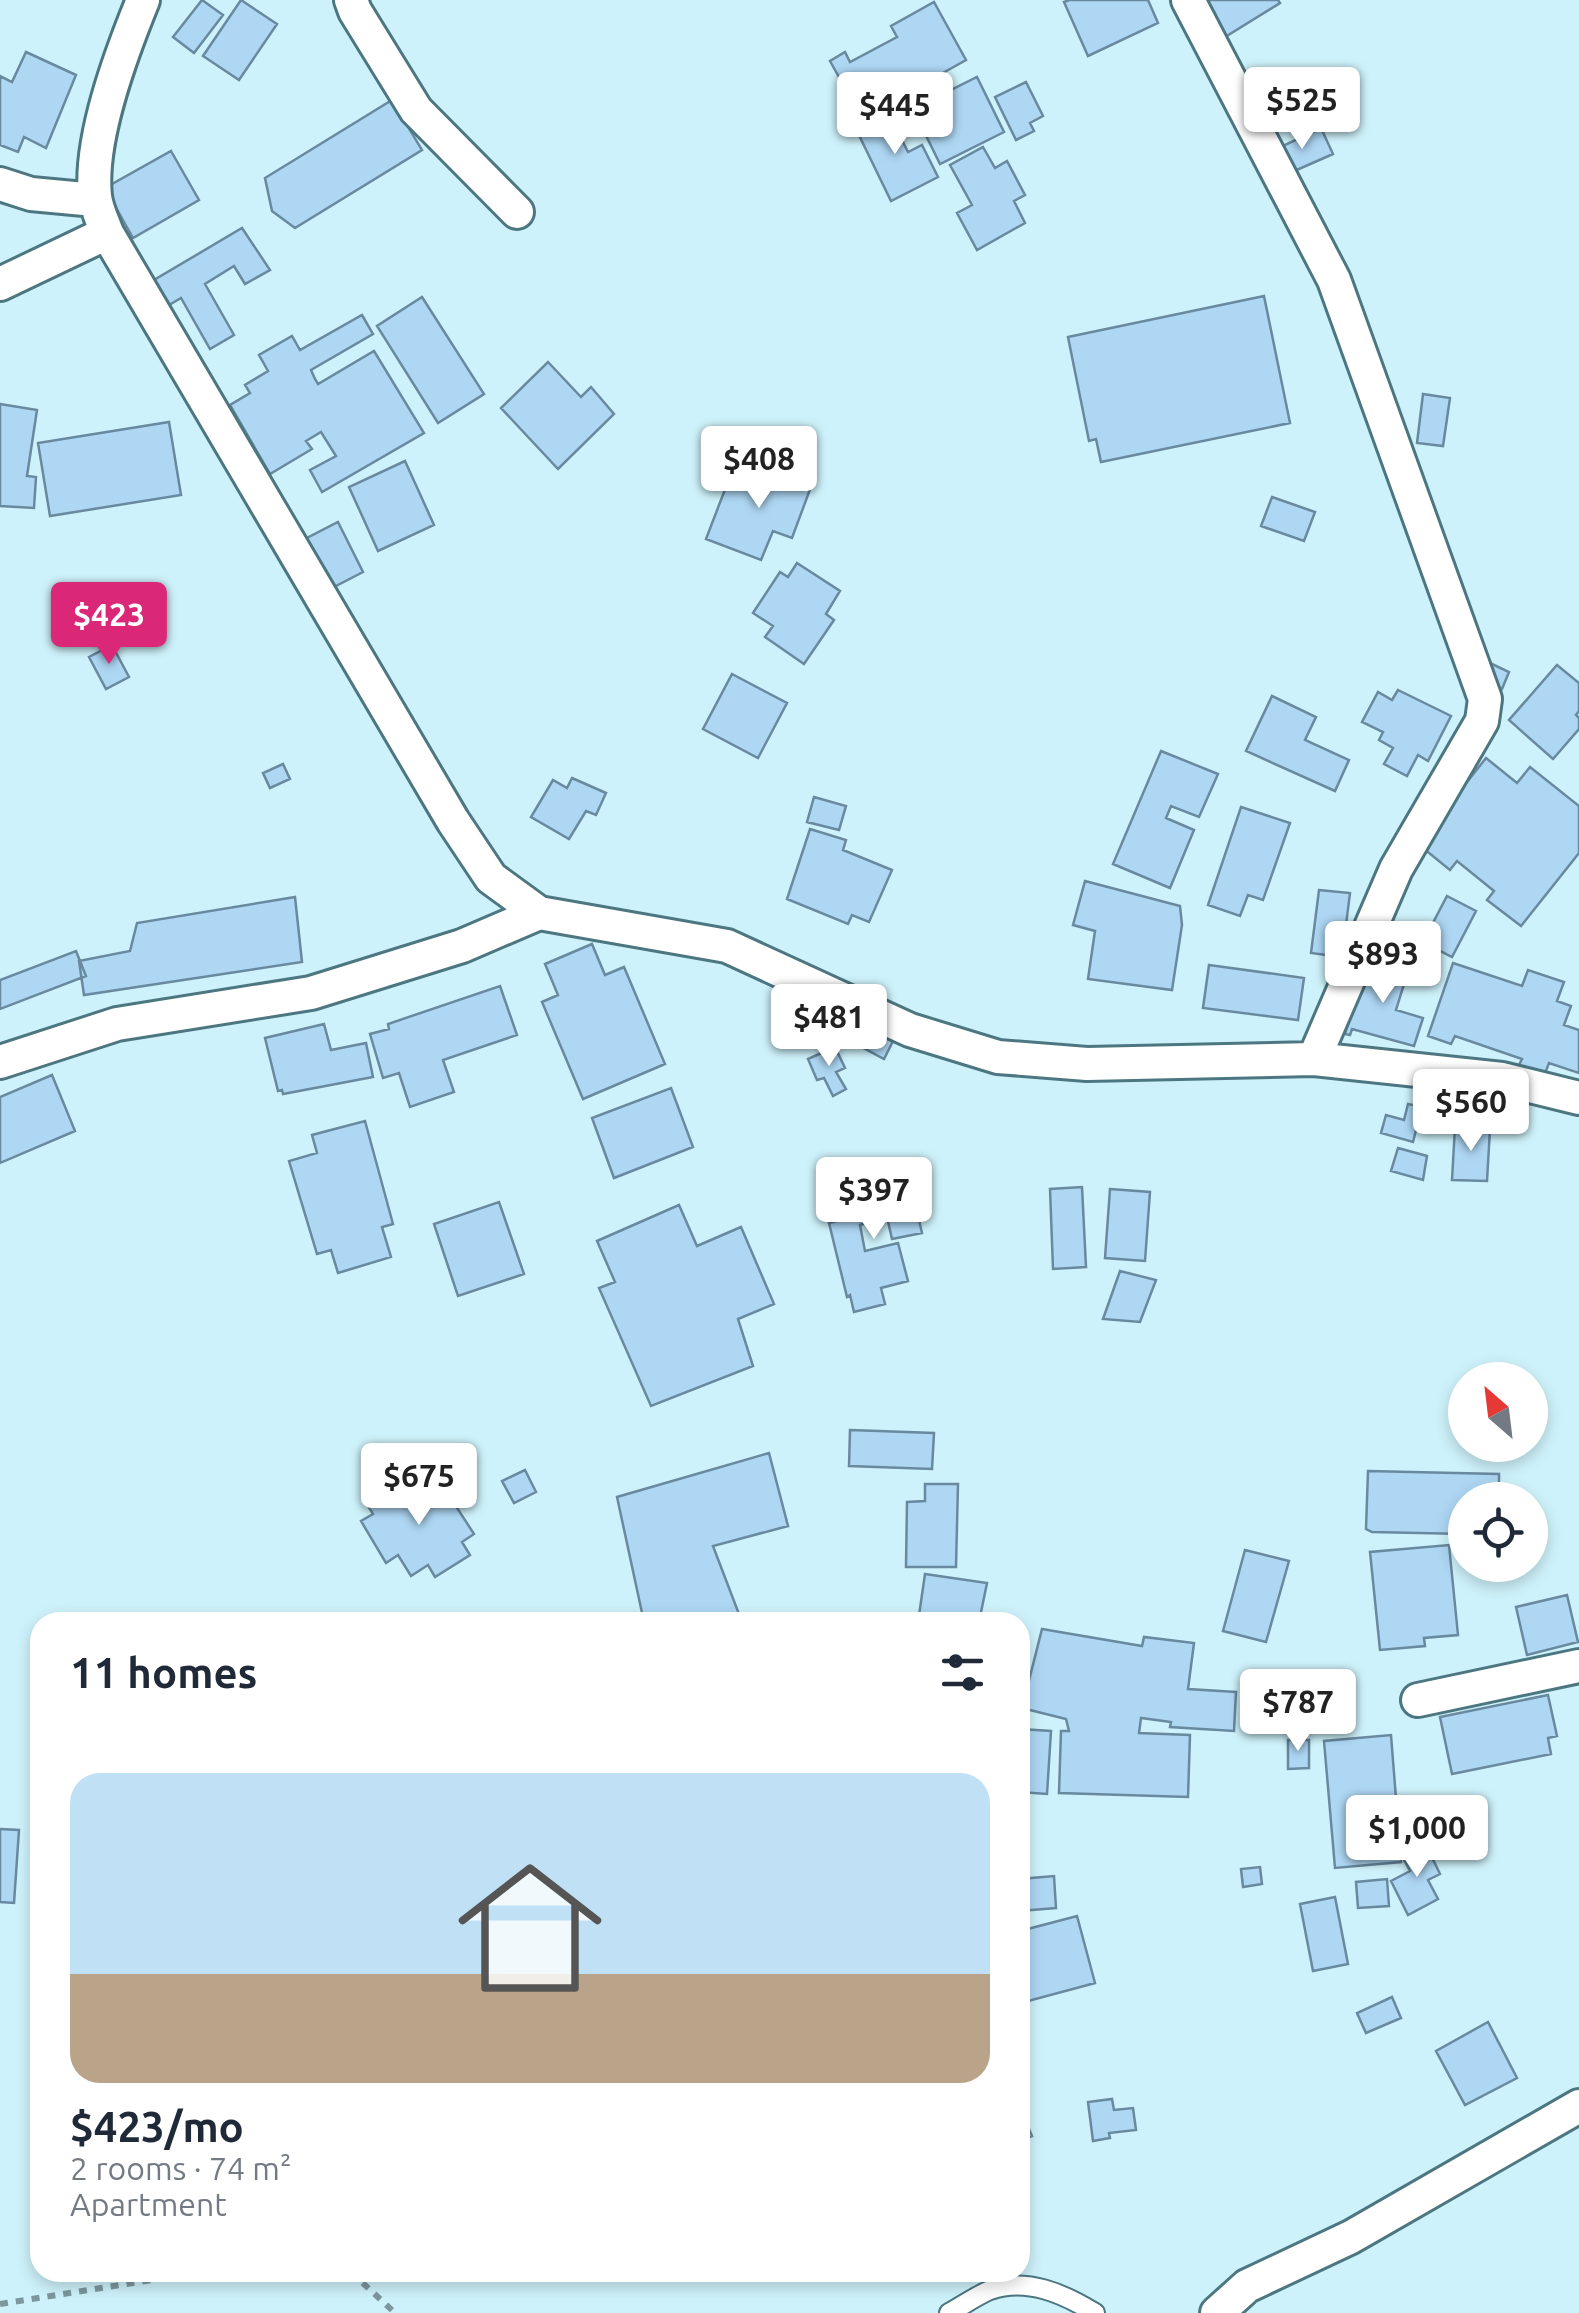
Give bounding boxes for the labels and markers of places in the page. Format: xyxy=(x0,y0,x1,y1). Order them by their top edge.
pin: $525 xyxy=(1243,67,1361,152)
pin: $445 xyxy=(836,72,954,157)
pin: $408 xyxy=(700,426,818,511)
pin: $423 xyxy=(50,582,168,667)
pin: $893 xyxy=(1324,921,1442,1006)
pin: $481 xyxy=(770,984,888,1069)
pin: $560 xyxy=(1412,1069,1530,1154)
pin: $397 xyxy=(815,1157,933,1242)
pin: $675 xyxy=(360,1443,478,1528)
pin: $787 xyxy=(1239,1669,1357,1754)
pin: $1,000 xyxy=(1336,1795,1498,1880)

